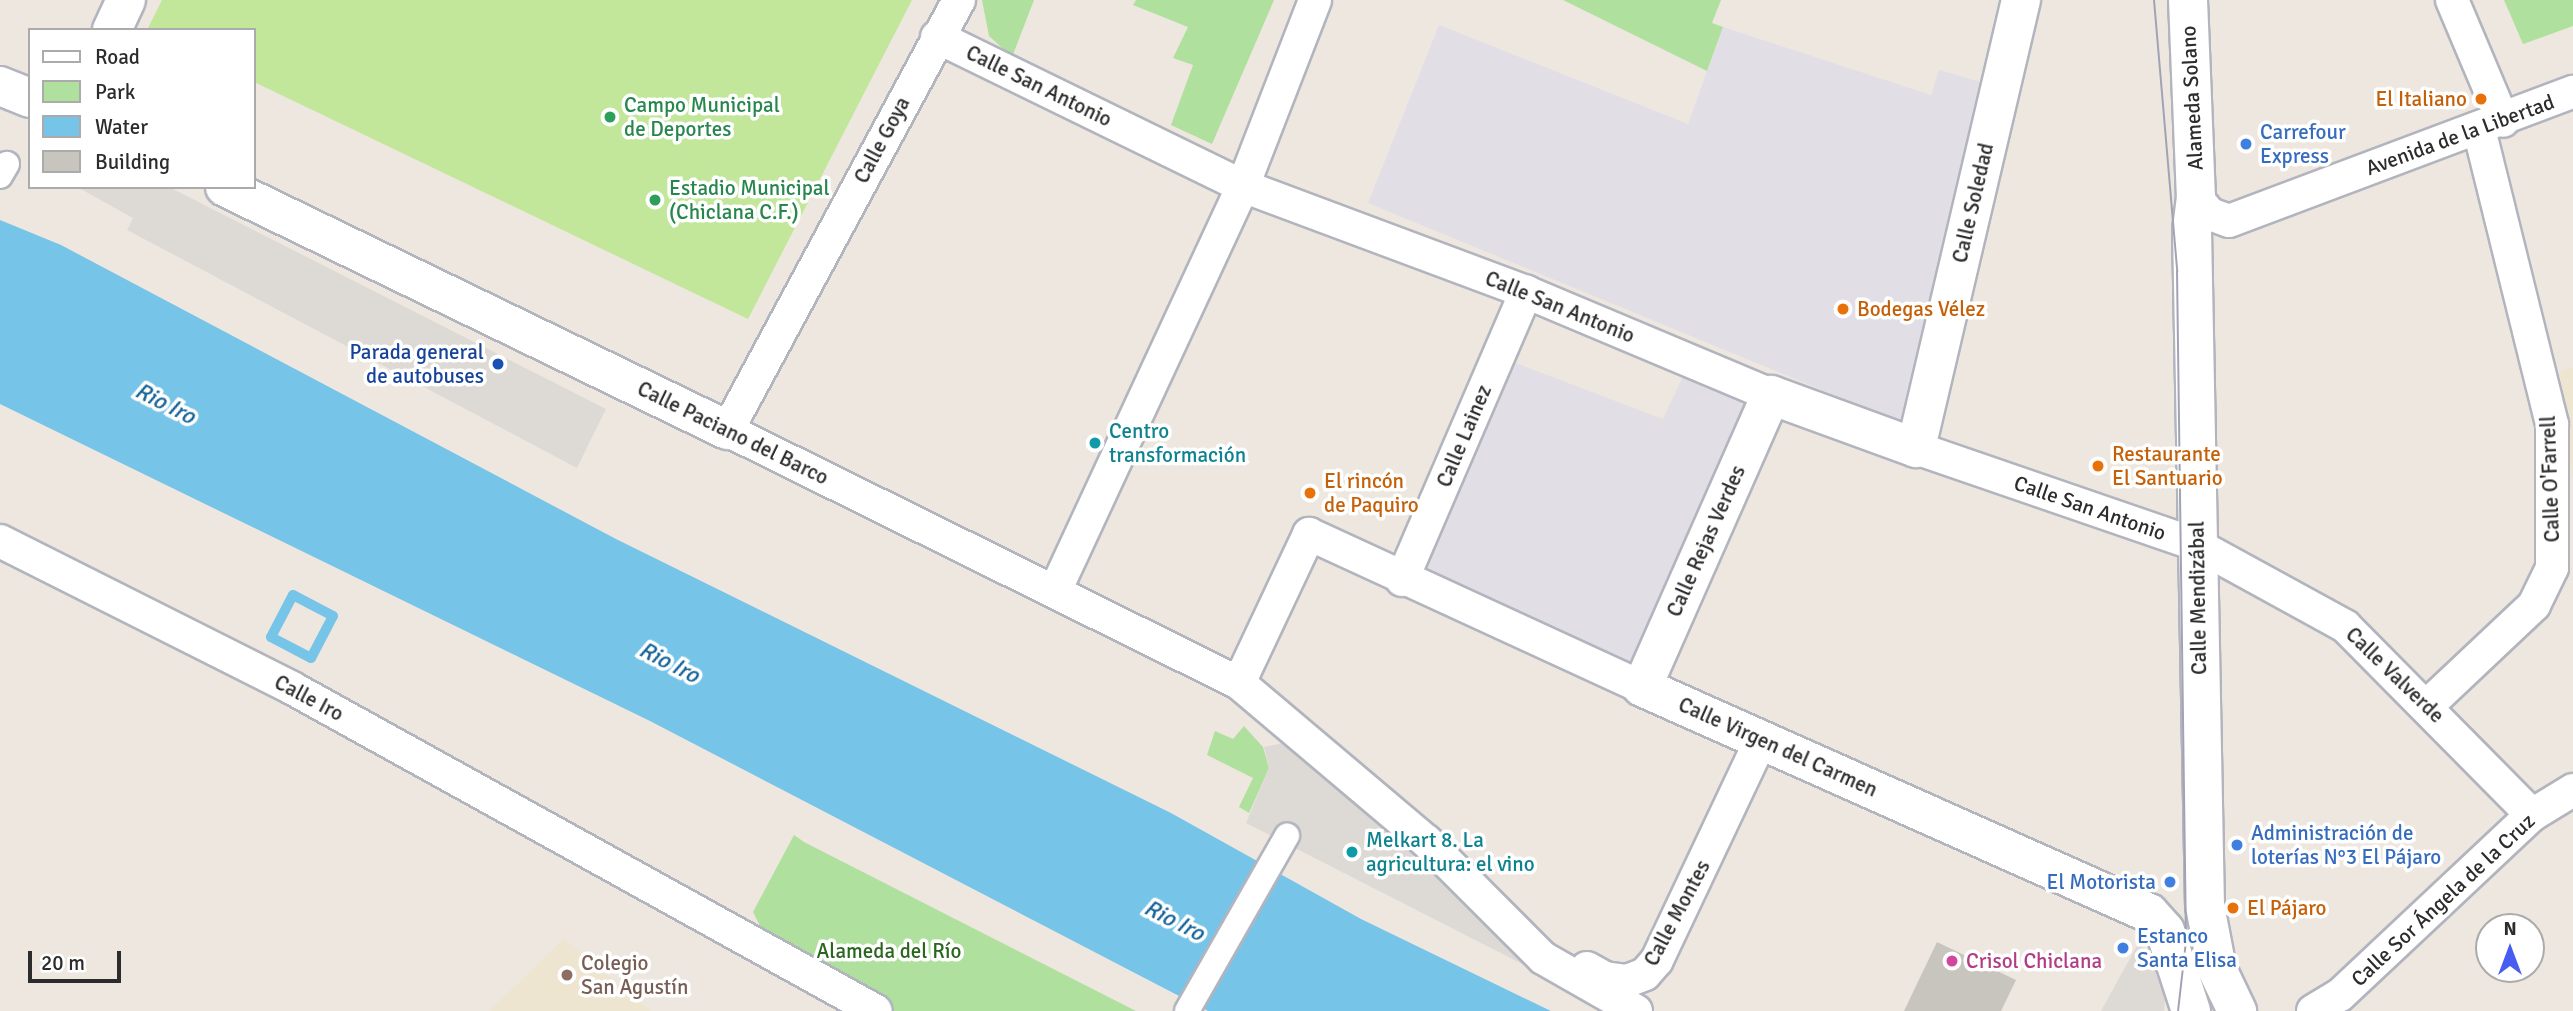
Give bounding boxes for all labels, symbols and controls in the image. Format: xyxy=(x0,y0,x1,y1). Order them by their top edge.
street label: Alameda Solano xyxy=(2176,25,2208,171)
legend xyxy=(28,28,256,189)
street label: Calle San Antonio xyxy=(962,40,1116,132)
text: Road xyxy=(95,44,140,70)
text: Park xyxy=(95,79,135,105)
place label: El Italiano xyxy=(2375,86,2467,112)
street label: Avenida de la Libertad xyxy=(2362,89,2558,181)
marker: El Italiano xyxy=(2473,91,2489,107)
place label: Campo Municipal de Deportes xyxy=(624,92,780,142)
street label: Calle Goya xyxy=(849,92,915,188)
marker: Campo Municipal de Deportes xyxy=(602,109,618,125)
text: Water xyxy=(95,114,148,140)
place label: Carrefour Express xyxy=(2260,119,2346,169)
marker: Carrefour Express xyxy=(2238,136,2254,152)
street label: Calle Soledad xyxy=(1947,141,1999,265)
text: Building xyxy=(95,149,170,175)
place label: Estadio Municipal (Chiclana C.F.) xyxy=(669,175,830,225)
marker: Estadio Municipal (Chiclana C.F.) xyxy=(647,192,663,208)
street label: Calle San Antonio xyxy=(1482,266,1638,348)
place label: Bodegas Vélez xyxy=(1857,296,1985,322)
marker: Bodegas Vélez xyxy=(1835,301,1851,317)
place label: Parada general de autobuses xyxy=(349,339,484,389)
marker: Parada general de autobuses xyxy=(490,356,506,372)
street label: Calle Paciano del Barco xyxy=(633,376,833,490)
water label: Rio Iro xyxy=(130,377,200,431)
street label: Calle Lainez xyxy=(1431,381,1497,491)
street label: Calle O'Farrell xyxy=(2535,415,2565,543)
place label: Centro transformación xyxy=(1109,418,1246,468)
marker: Centro transformación xyxy=(1087,435,1103,451)
place label: Restaurante El Santuario xyxy=(2112,441,2223,491)
marker: Restaurante El Santuario xyxy=(2090,458,2106,474)
street label: Calle Rejas Verdes xyxy=(1661,461,1751,621)
place label: El rincón de Paquiro xyxy=(1324,468,1419,518)
street label: Calle San Antonio xyxy=(2011,470,2169,546)
marker: El rincón de Paquiro xyxy=(1302,485,1318,501)
street label: Calle Mendizábal xyxy=(2184,521,2212,675)
street label: Calle Valverde xyxy=(2341,622,2449,728)
water label: Rio Iro xyxy=(634,636,704,690)
street label: Calle Iro xyxy=(270,669,348,727)
street label: Calle Virgen del Carmen xyxy=(1675,692,1881,802)
street label: Calle Sor Ángela de la Cruz xyxy=(2346,808,2540,992)
place label: Administración de loterías N°3 El Pájaro xyxy=(2251,820,2441,870)
place label: Melkart 8. La agricultura: el vino xyxy=(1366,827,1535,877)
marker: Administración de loterías N°3 El Pájaro xyxy=(2229,837,2245,853)
marker: Melkart 8. La agricultura: el vino xyxy=(1344,844,1360,860)
street label: Calle Montes xyxy=(1639,856,1715,970)
place label: El Motorista xyxy=(2047,869,2156,895)
marker: El Motorista xyxy=(2162,874,2178,890)
water label: Rio Iro xyxy=(1139,894,1209,948)
place label: El Pájaro xyxy=(2247,895,2327,921)
marker: El Pájaro xyxy=(2225,900,2241,916)
north arrow xyxy=(2475,913,2545,983)
text: N xyxy=(2503,917,2517,941)
place label: Estanco Santa Elisa xyxy=(2137,923,2237,973)
scale bar xyxy=(32,937,124,981)
park label: Alameda del Río xyxy=(817,938,961,964)
marker: Estanco Santa Elisa xyxy=(2115,940,2131,956)
place label: Crisol Chiclana xyxy=(1966,948,2102,974)
text: 20 m xyxy=(41,950,85,976)
place label: Colegio San Agustín xyxy=(581,950,689,1000)
marker: Crisol Chiclana xyxy=(1944,953,1960,969)
marker: Colegio San Agustín xyxy=(559,967,575,983)

